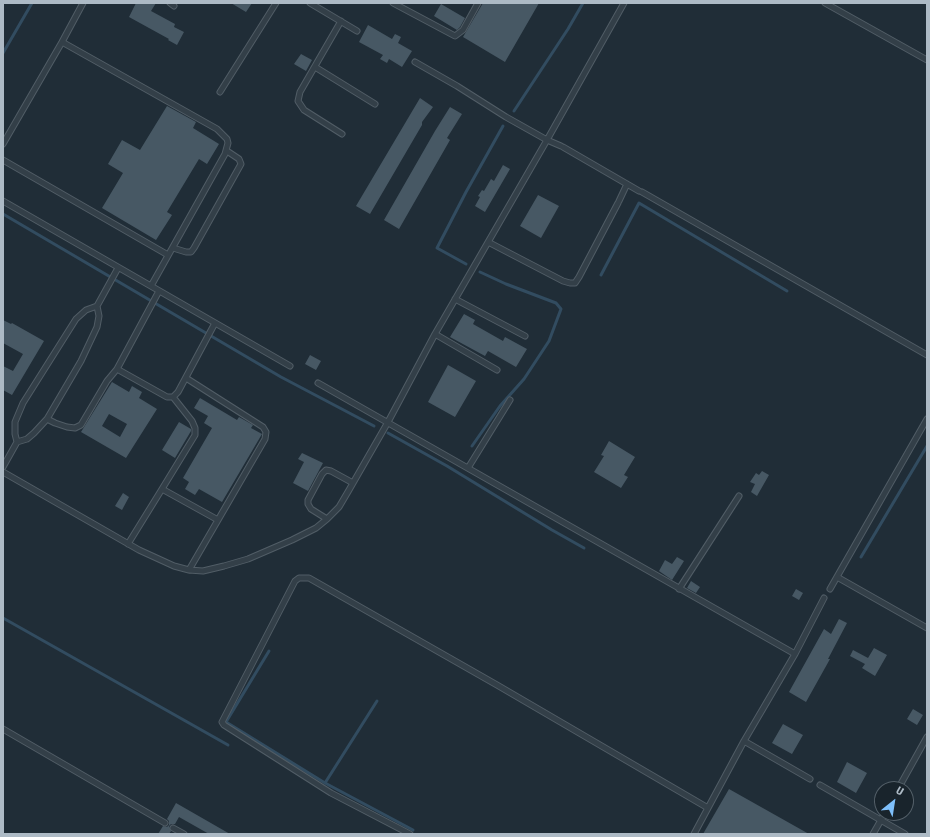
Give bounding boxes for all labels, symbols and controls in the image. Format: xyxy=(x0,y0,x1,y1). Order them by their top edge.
north arrow xyxy=(874,781,914,821)
text: U xyxy=(894,784,906,798)

